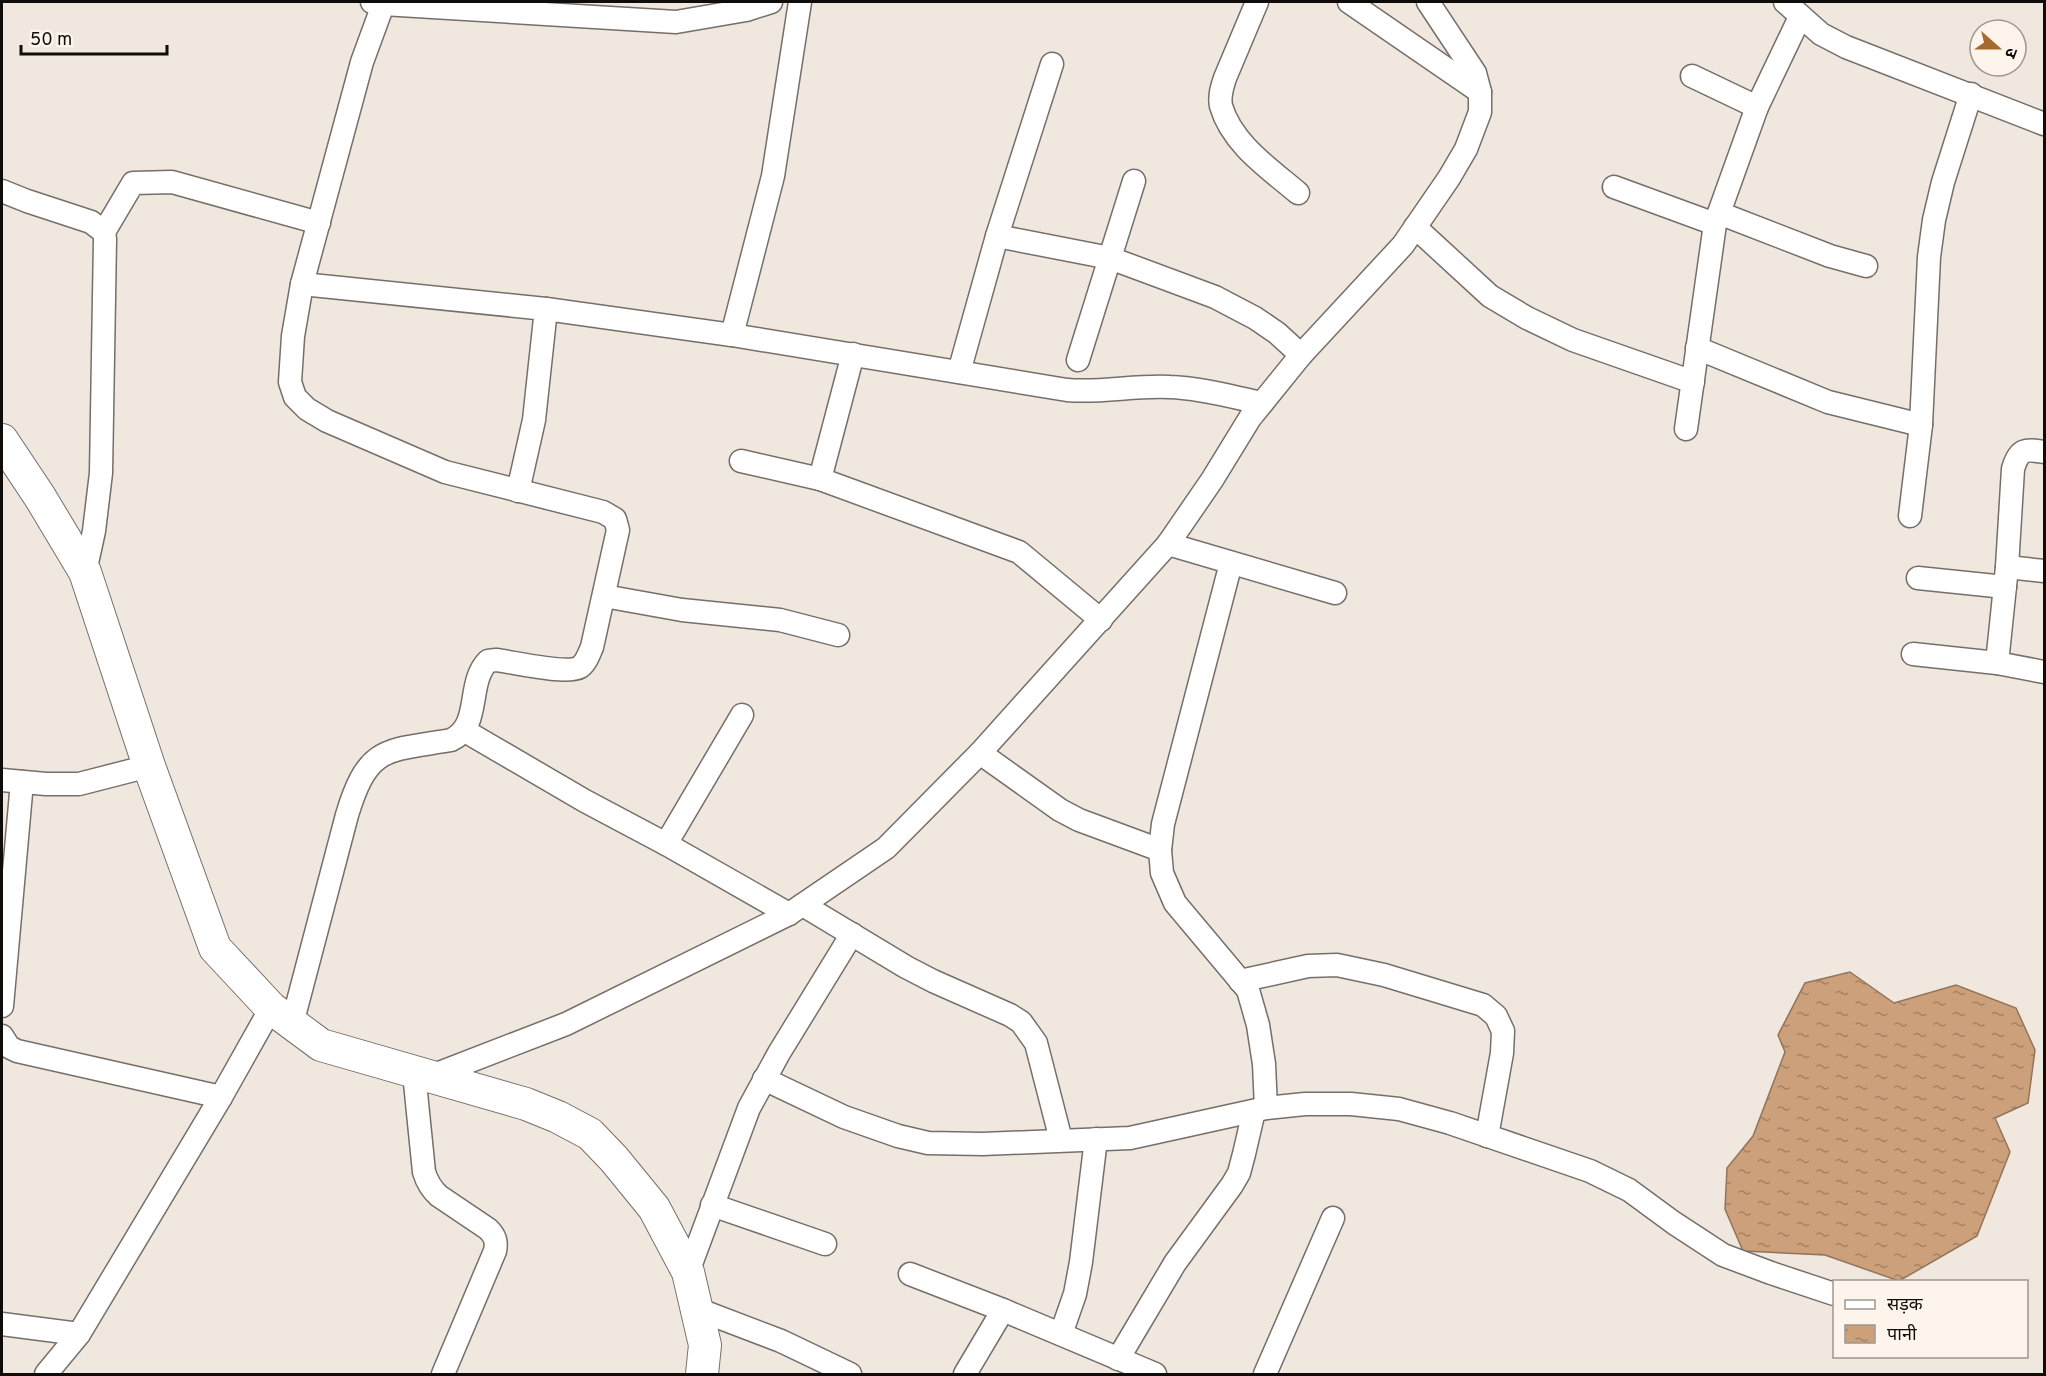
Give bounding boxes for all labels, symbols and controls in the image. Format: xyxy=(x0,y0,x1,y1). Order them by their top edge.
scale bar xyxy=(21,18,166,56)
north arrow xyxy=(1968,18,2028,78)
text: 50 m xyxy=(30,29,72,52)
text: उ xyxy=(1999,45,2021,61)
legend xyxy=(1833,1280,2028,1358)
text: सड़क xyxy=(1887,1294,1924,1317)
text: पानी xyxy=(1887,1324,1917,1347)

